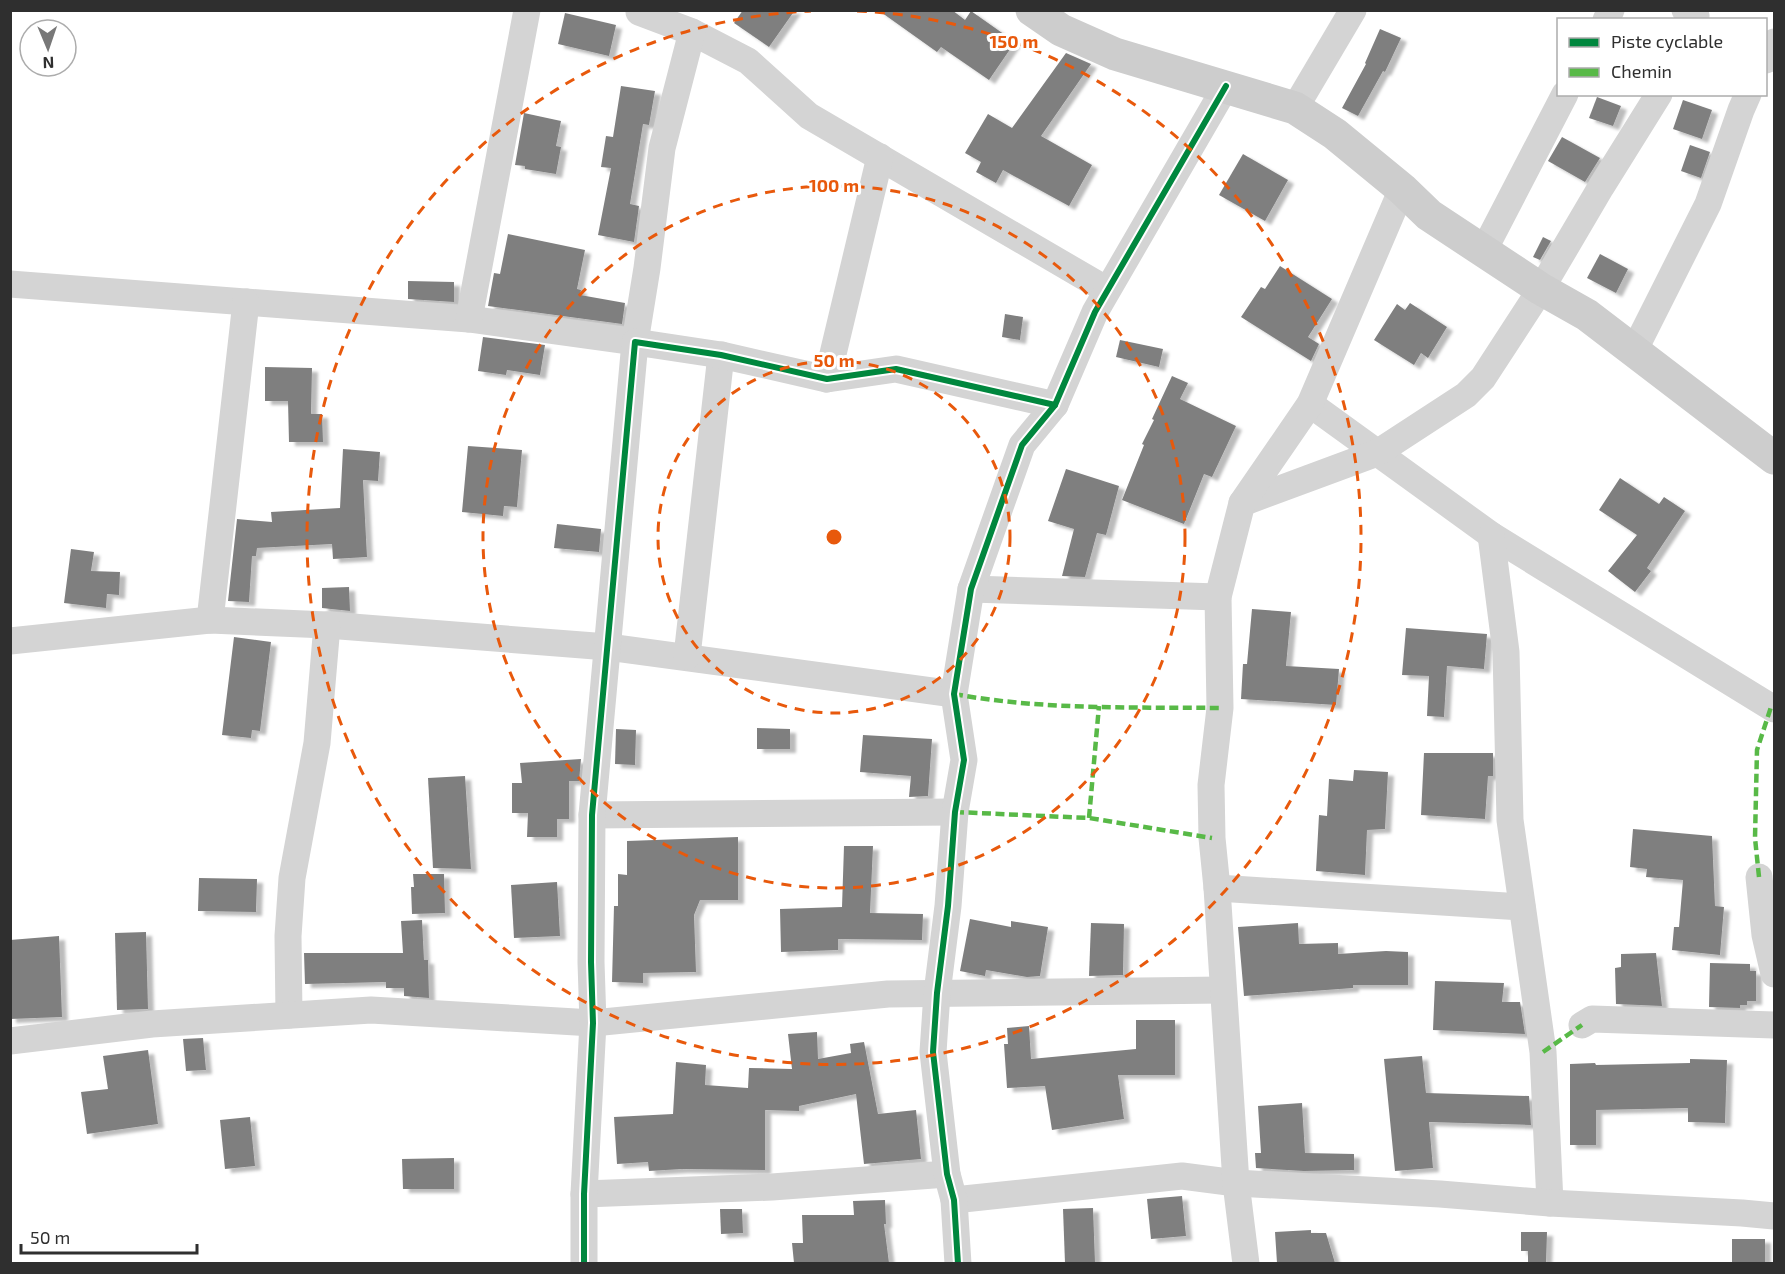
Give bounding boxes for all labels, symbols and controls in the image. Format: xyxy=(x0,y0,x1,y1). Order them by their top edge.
north arrow xyxy=(18,18,78,78)
legend xyxy=(1557,18,1767,96)
text: 150 m xyxy=(990,30,1038,52)
text: Piste cyclable xyxy=(1611,30,1723,52)
text: N xyxy=(42,54,55,73)
text: Chemin xyxy=(1611,60,1672,82)
text: 100 m xyxy=(809,174,859,196)
text: 50 m xyxy=(813,349,855,371)
centre of rings xyxy=(824,527,844,547)
scale bar xyxy=(21,1217,196,1255)
text: 50 m xyxy=(30,1226,70,1248)

